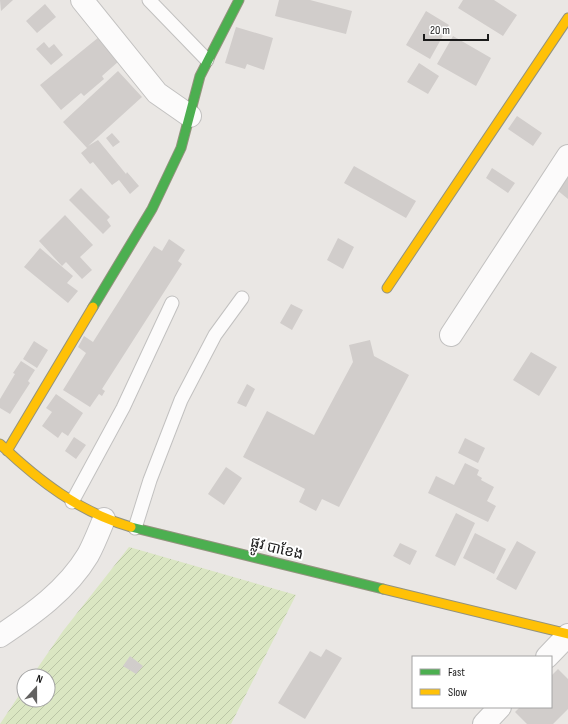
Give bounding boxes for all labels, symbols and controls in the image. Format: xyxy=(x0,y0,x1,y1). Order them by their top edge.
scale bar xyxy=(424,16,488,42)
text: 20 m xyxy=(430,23,450,38)
street label: ផ្លូវ បាខែង xyxy=(248,533,305,568)
legend xyxy=(412,656,552,708)
text: Fast xyxy=(448,665,465,680)
north arrow xyxy=(16,668,56,708)
text: N xyxy=(34,672,45,686)
text: Slow xyxy=(448,685,467,700)

